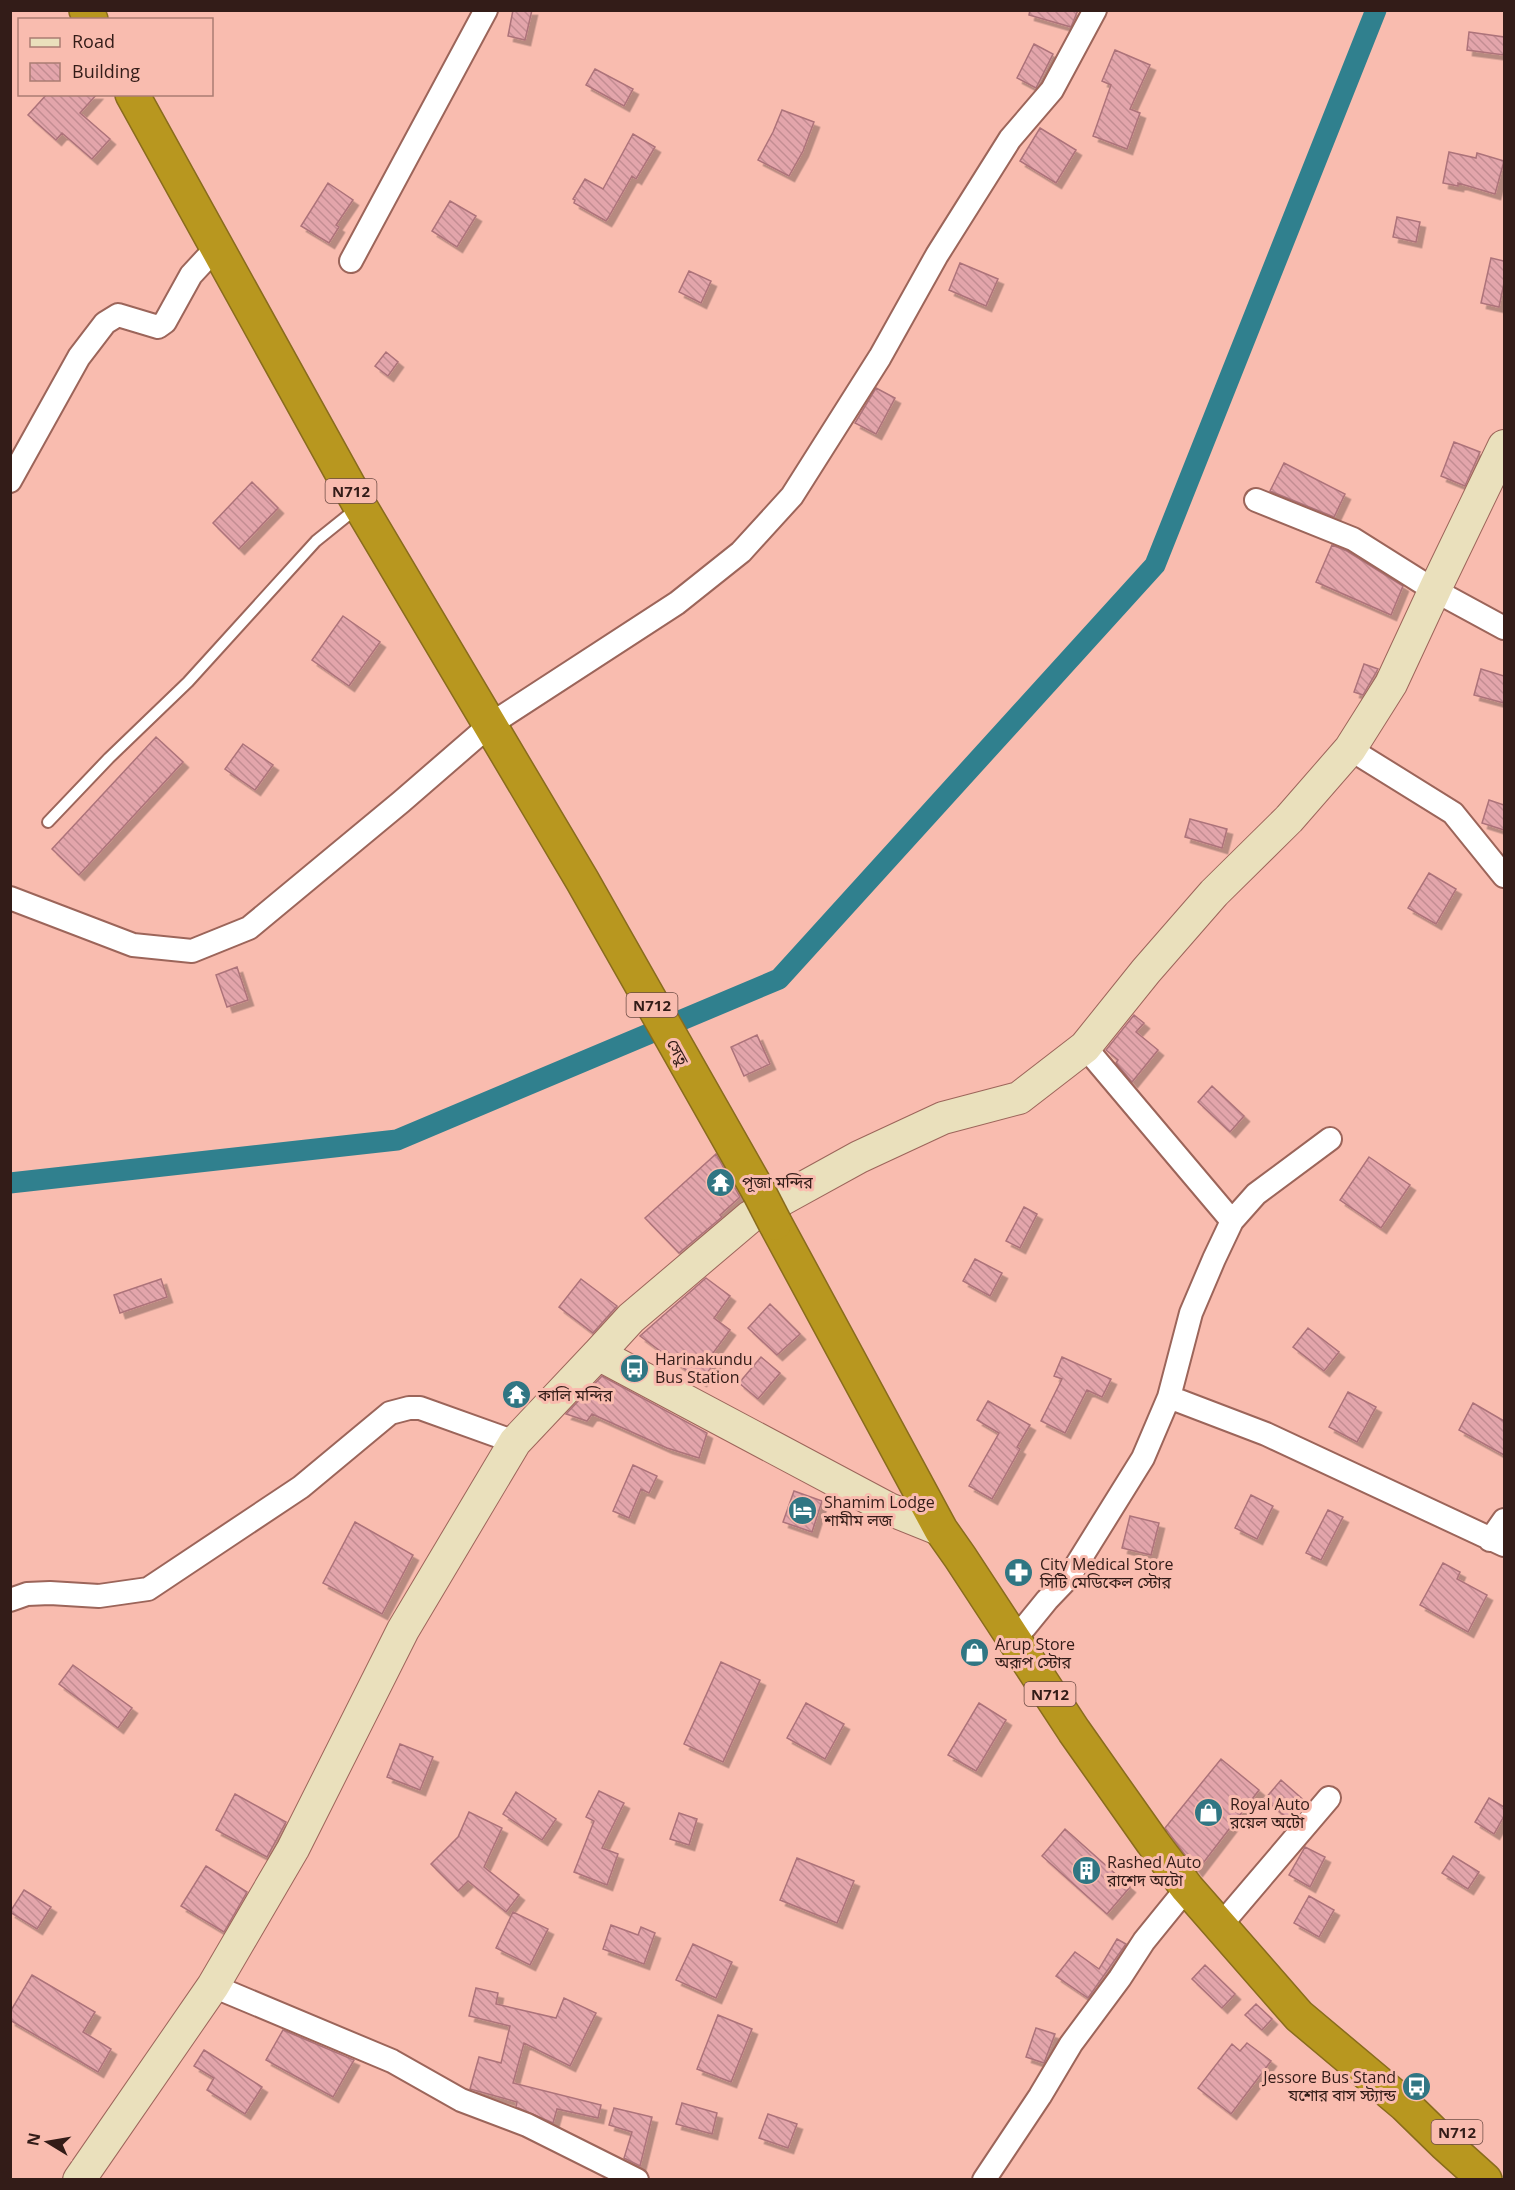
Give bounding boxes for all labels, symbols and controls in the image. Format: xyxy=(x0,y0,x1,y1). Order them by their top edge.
legend xyxy=(18,18,213,96)
text: Road xyxy=(72,29,115,53)
text: Building xyxy=(72,59,140,83)
road number: N712 xyxy=(326,479,376,503)
road number: N712 xyxy=(626,993,678,1017)
street label: সেতু xyxy=(662,1035,695,1070)
temple icon: পূজা মন্দির xyxy=(705,1166,737,1198)
place label: পূজা মন্দির xyxy=(742,1171,813,1193)
place label: Harinakundu Bus Station xyxy=(655,1348,753,1388)
bus stop icon: Harinakundu Bus Station xyxy=(618,1352,650,1384)
temple icon: কালি মন্দির xyxy=(501,1379,533,1411)
place label: কালি মন্দির xyxy=(537,1384,613,1406)
place label: Shamim Lodge শামীম লজ xyxy=(823,1491,935,1531)
hotel icon: Shamim Lodge শামীম লজ xyxy=(787,1495,819,1527)
place label: City Medical Store সিটি মেডিকেল স্টোর xyxy=(1039,1553,1174,1593)
pharmacy icon: City Medical Store সিটি মেডিকেল স্টোর xyxy=(1003,1557,1035,1589)
place label: Arup Store অরূপ স্টোর xyxy=(994,1633,1075,1673)
shop icon: Arup Store অরূপ স্টোর xyxy=(958,1637,990,1669)
road number: N712 xyxy=(1024,1682,1076,1706)
place label: Royal Auto রয়েল অটো xyxy=(1229,1793,1310,1833)
shop icon: Royal Auto রয়েল অটো xyxy=(1193,1797,1225,1829)
place label: Rashed Auto রাশেদ অটো xyxy=(1106,1851,1201,1891)
building icon: Rashed Auto রাশেদ অটো xyxy=(1070,1855,1102,1887)
place label: Jessore Bus Stand যশোর বাস স্ট্যান্ড xyxy=(1261,2066,1397,2106)
bus stop icon: Jessore Bus Stand যশোর বাস স্ট্যান্ড xyxy=(1401,2070,1433,2102)
north arrow xyxy=(18,2112,78,2172)
road number: N712 xyxy=(1432,2120,1482,2144)
text: N xyxy=(21,2131,45,2148)

